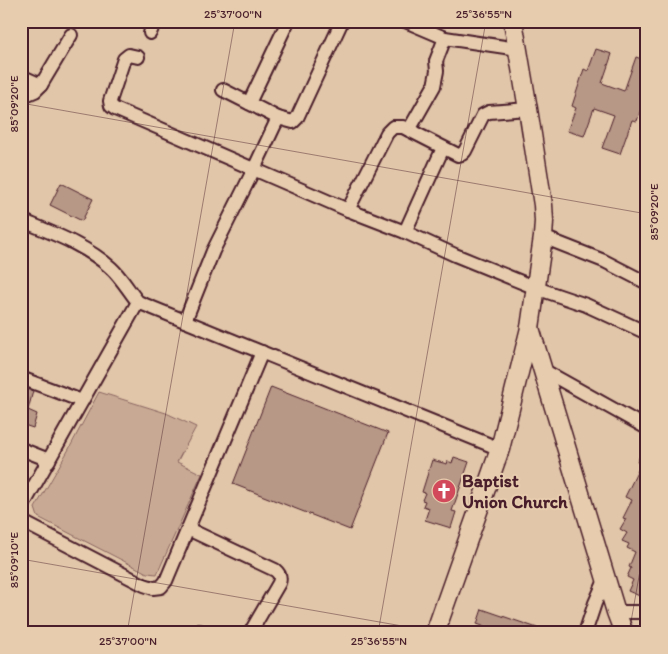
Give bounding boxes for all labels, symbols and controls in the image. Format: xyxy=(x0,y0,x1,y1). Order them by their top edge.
text: 25°37'00"N xyxy=(204,7,262,21)
text: 25°36'55"N xyxy=(456,7,512,21)
text: 85°09'20"E xyxy=(7,75,21,133)
text: 85°09'20"E xyxy=(647,183,661,241)
place label: Baptist Union Church xyxy=(462,470,568,513)
church icon: Baptist Union Church xyxy=(431,478,457,504)
text: 85°09'10"E xyxy=(7,531,21,588)
text: 25°37'00"N xyxy=(99,634,157,648)
text: 25°36'55"N xyxy=(351,634,407,648)

